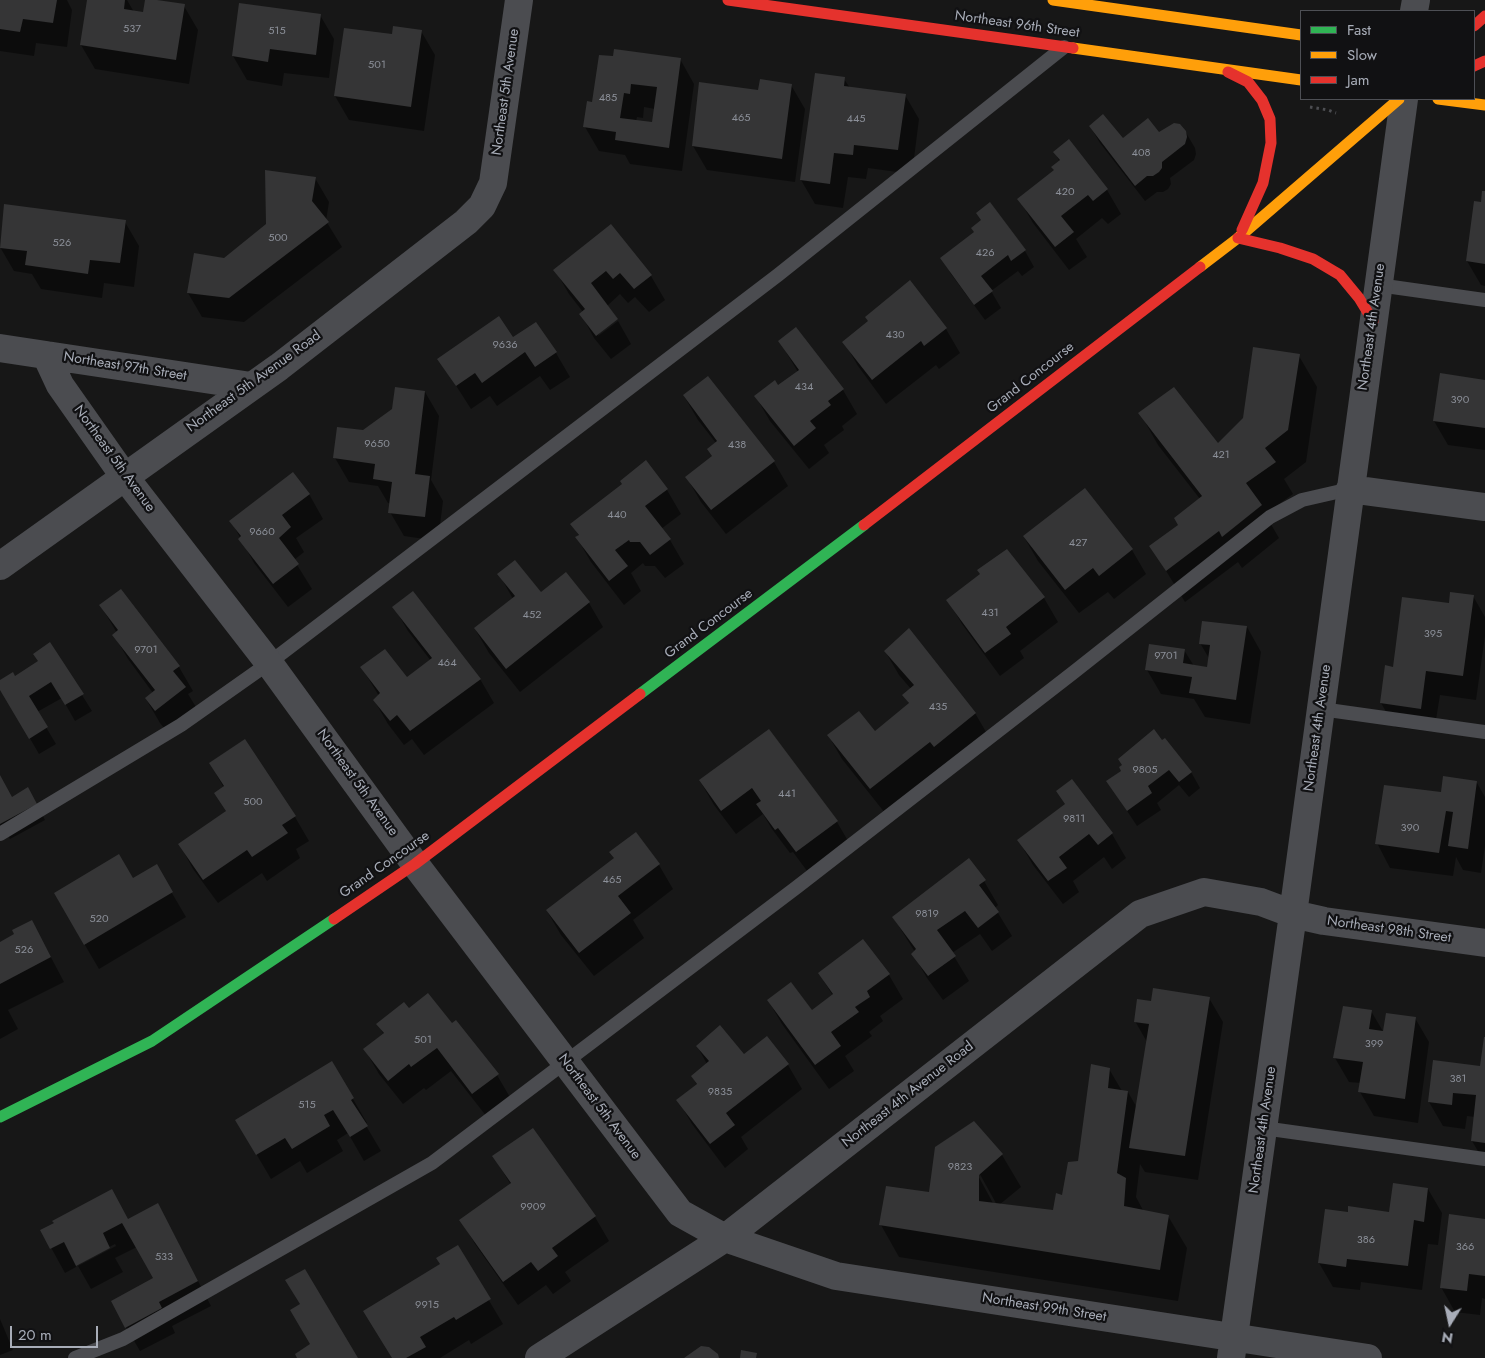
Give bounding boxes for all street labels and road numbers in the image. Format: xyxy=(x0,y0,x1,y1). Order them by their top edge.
street label: Northeast 96th Street xyxy=(954,8,1080,42)
street label: Northeast 5th Avenue xyxy=(489,28,523,156)
street label: Northeast 4th Avenue xyxy=(1355,263,1389,391)
street label: Northeast 5th Avenue Road xyxy=(184,328,324,436)
street label: Grand Concourse xyxy=(984,339,1078,417)
street label: Northeast 97th Street xyxy=(62,349,188,385)
street label: Northeast 5th Avenue xyxy=(70,402,158,516)
street label: Grand Concourse xyxy=(662,585,756,663)
street label: Northeast 4th Avenue xyxy=(1301,664,1335,792)
street label: Northeast 5th Avenue xyxy=(313,726,401,840)
street label: Grand Concourse xyxy=(337,828,433,902)
street label: Northeast 98th Street xyxy=(1326,913,1452,947)
street label: Northeast 4th Avenue Road xyxy=(839,1038,977,1152)
street label: Northeast 5th Avenue xyxy=(554,1051,644,1163)
street label: Northeast 4th Avenue xyxy=(1246,1066,1280,1194)
street label: Northeast 99th Street xyxy=(981,1290,1107,1326)

